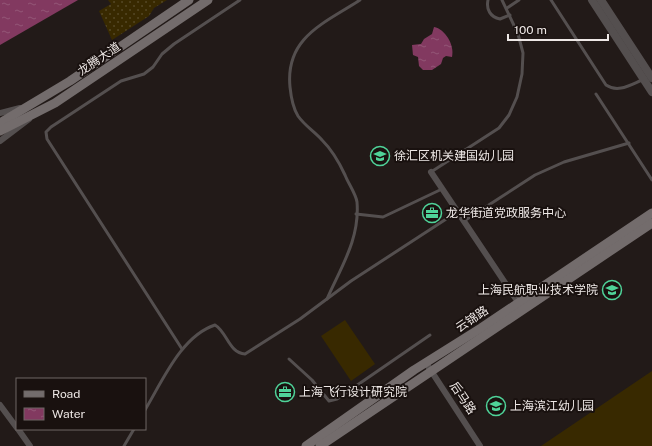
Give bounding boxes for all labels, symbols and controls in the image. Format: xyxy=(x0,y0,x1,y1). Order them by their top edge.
scale bar xyxy=(508,16,608,42)
text: 100 m xyxy=(514,23,547,37)
street label: 龙腾大道 xyxy=(75,40,123,78)
school or university icon: 徐汇区机关建国幼儿园 xyxy=(369,145,391,167)
place label: 徐汇区机关建国幼儿园 xyxy=(394,149,514,163)
office icon: 龙华街道党政服务中心 xyxy=(421,202,443,224)
place label: 龙华街道党政服务中心 xyxy=(446,206,566,220)
school or university icon: 上海民航职业技术学院 xyxy=(601,279,623,301)
place label: 上海民航职业技术学院 xyxy=(478,283,598,297)
street label: 云锦路 xyxy=(453,303,491,335)
legend xyxy=(16,378,146,430)
street label: 后马路 xyxy=(447,379,479,417)
office icon: 上海飞行设计研究院 xyxy=(274,381,296,403)
place label: 上海飞行设计研究院 xyxy=(299,385,407,399)
text: Road xyxy=(52,387,80,401)
school or university icon: 上海滨江幼儿园 xyxy=(485,395,507,417)
place label: 上海滨江幼儿园 xyxy=(510,399,594,413)
text: Water xyxy=(52,407,86,421)

